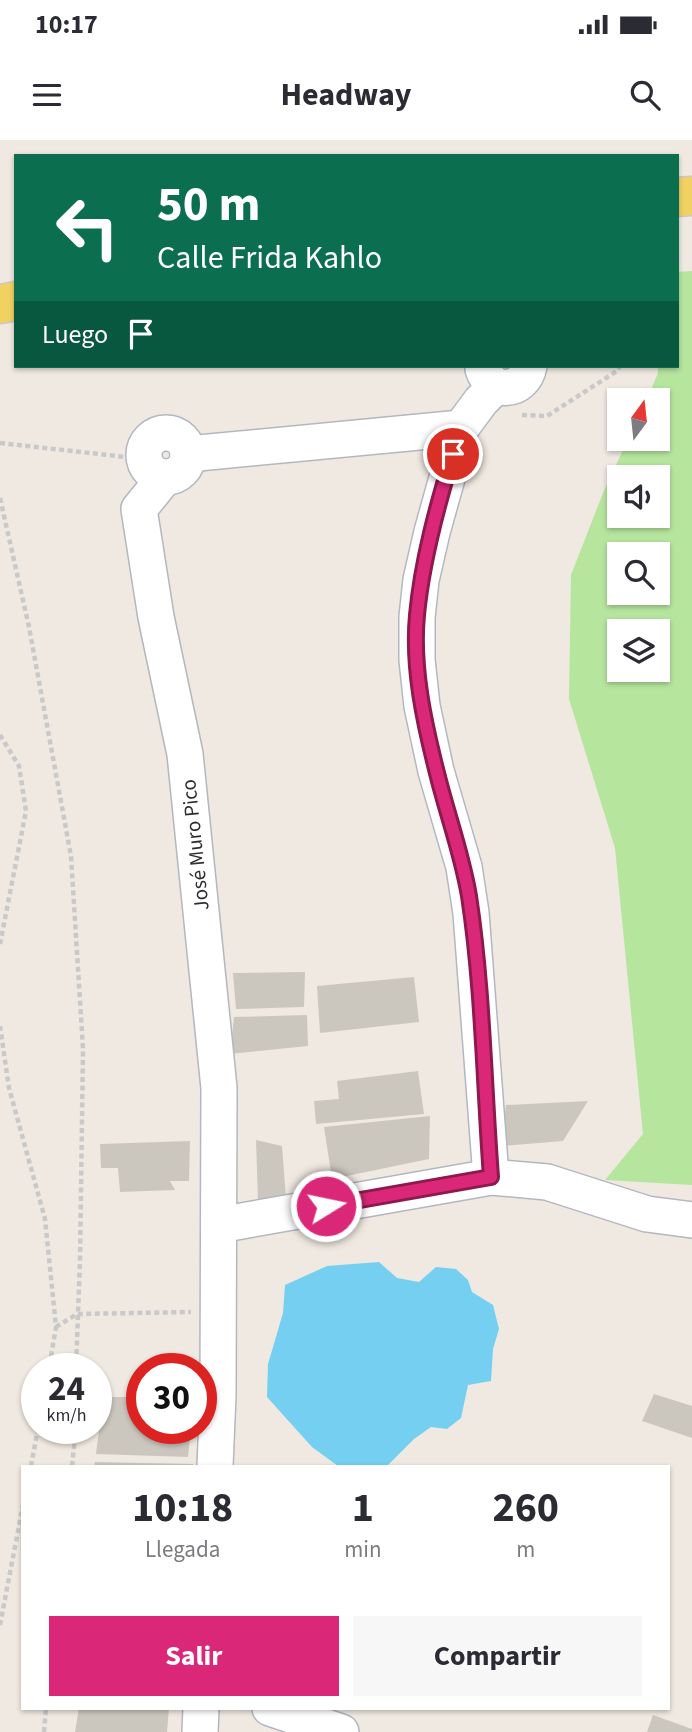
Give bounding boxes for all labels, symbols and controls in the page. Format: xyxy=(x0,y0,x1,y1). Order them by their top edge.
text: 10:17 xyxy=(35,6,98,43)
text: Headway xyxy=(280,72,412,118)
icon: menu xyxy=(28,76,66,114)
icon: search xyxy=(626,76,664,114)
text: 50 m xyxy=(157,170,261,240)
icon: left xyxy=(42,182,133,273)
text: Calle Frida Kahlo xyxy=(157,235,382,281)
icon: arrive xyxy=(122,315,160,353)
text: Luego xyxy=(42,316,108,353)
north arrow xyxy=(607,388,670,452)
map controls xyxy=(607,388,670,682)
pin xyxy=(423,424,483,484)
icon: arrive xyxy=(434,435,472,473)
button: sound xyxy=(607,465,670,528)
button: search xyxy=(607,542,670,605)
button: layers xyxy=(607,619,670,682)
street label: José Muro Pico xyxy=(173,778,217,912)
position arrow xyxy=(289,1169,363,1243)
speed limit sign: 30 xyxy=(126,1353,217,1444)
text: 24 xyxy=(48,1364,85,1414)
text: km/h xyxy=(47,1403,86,1428)
text: 10:18 xyxy=(132,1478,233,1538)
text: 1 xyxy=(352,1478,374,1538)
text: 260 xyxy=(492,1478,559,1538)
text: Llegada xyxy=(145,1533,220,1566)
text: min xyxy=(344,1533,382,1566)
text: m xyxy=(516,1533,535,1566)
button: Salir xyxy=(49,1616,339,1696)
button: Compartir xyxy=(353,1616,642,1696)

